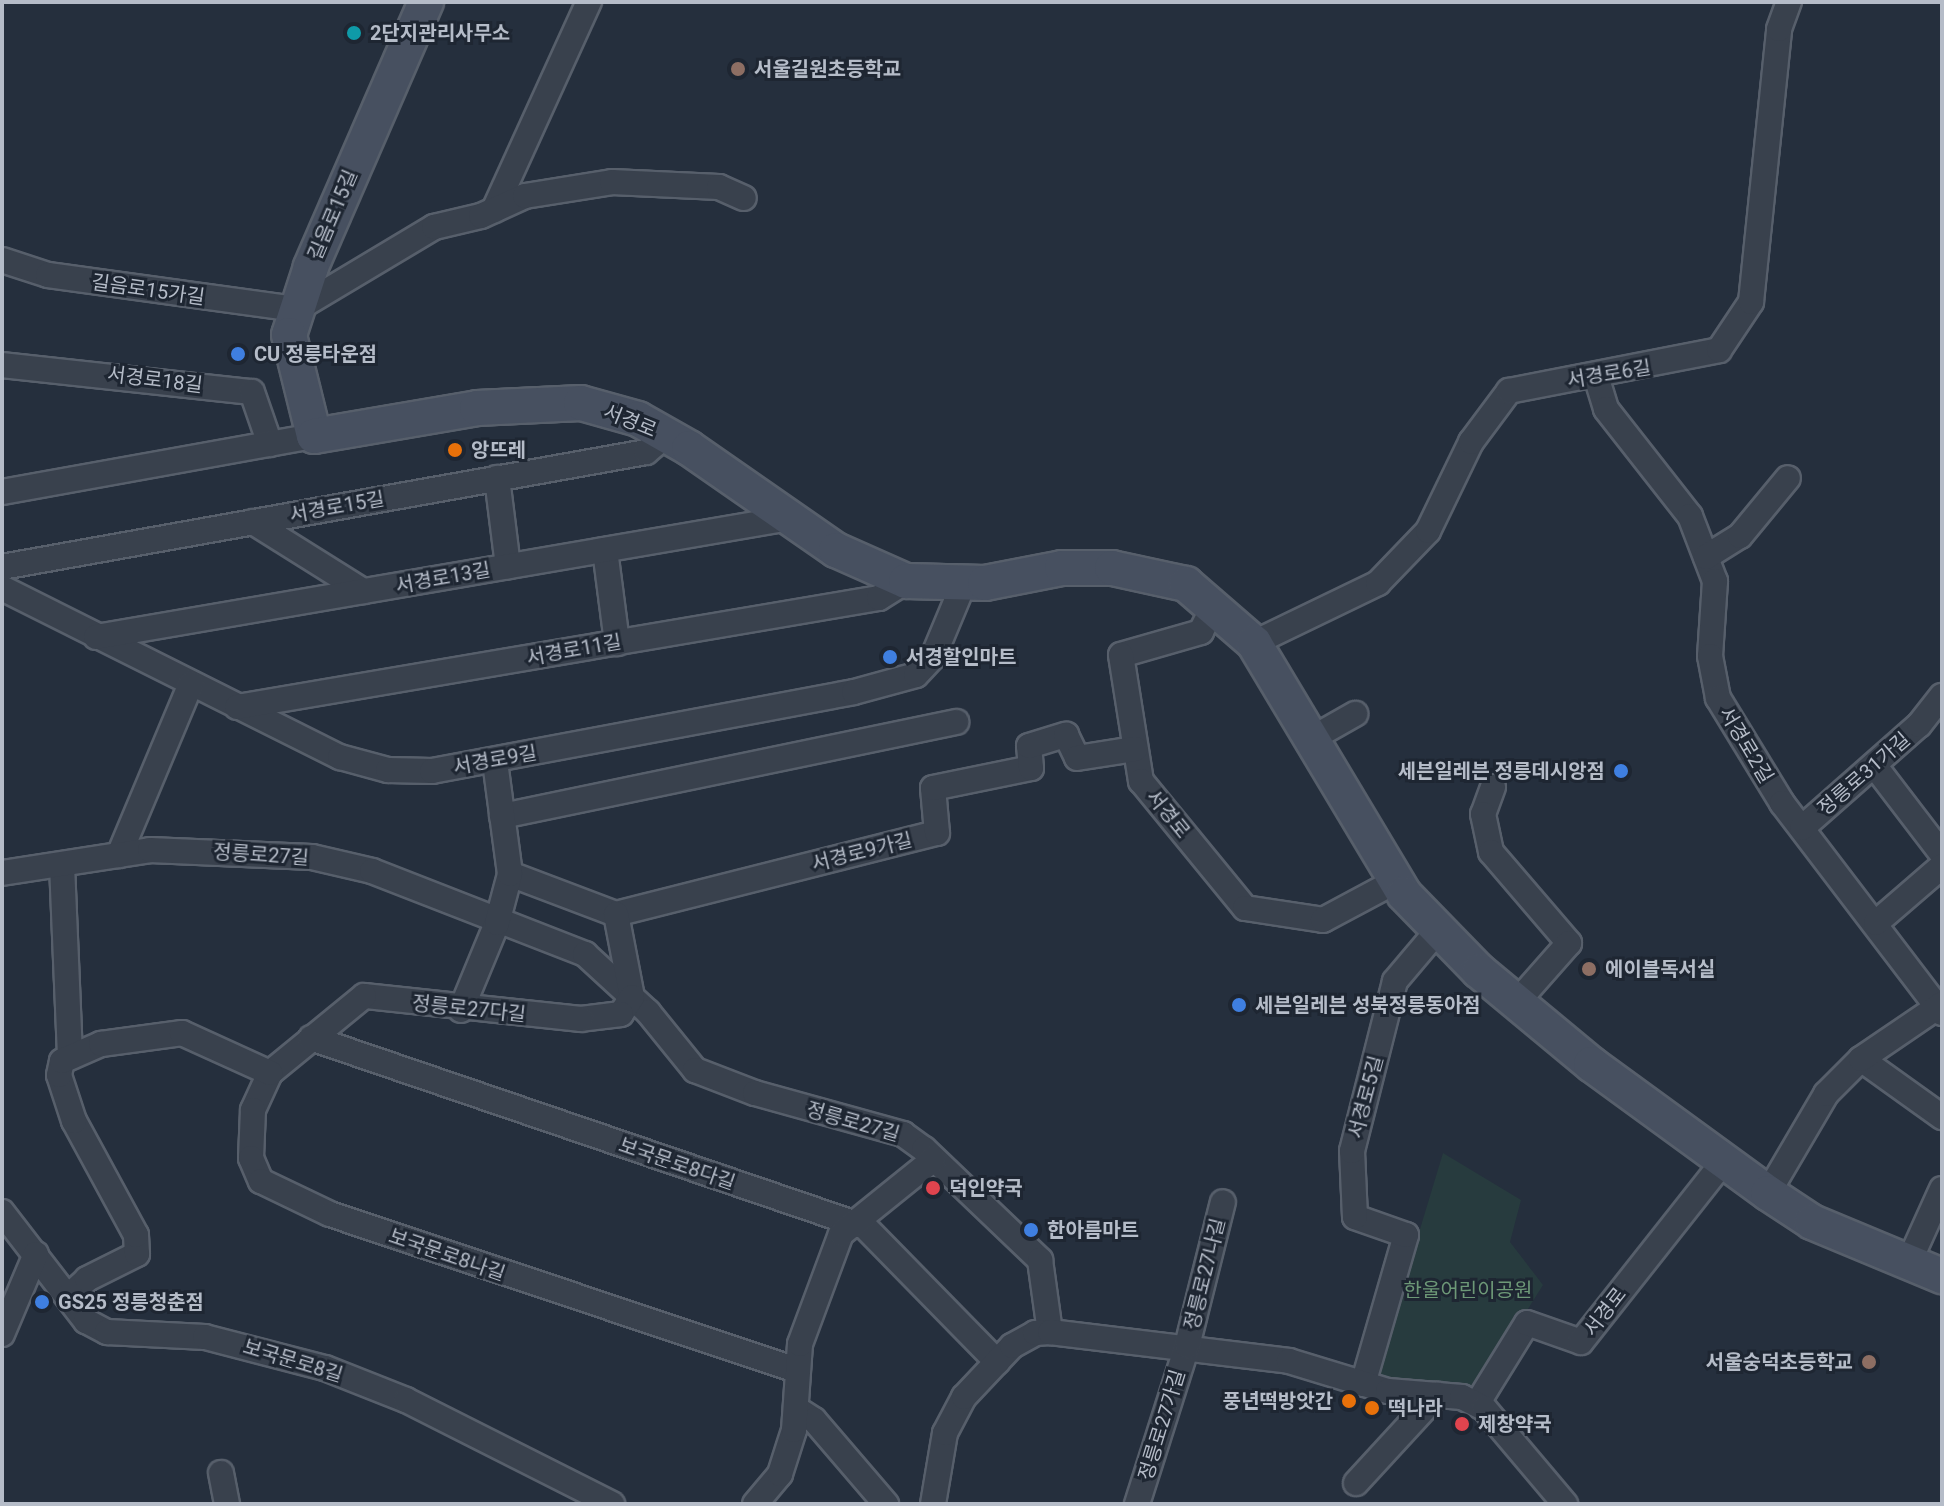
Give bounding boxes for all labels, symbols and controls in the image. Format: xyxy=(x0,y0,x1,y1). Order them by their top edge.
place label: 2단지관리사무소 xyxy=(370,21,510,45)
marker: 2단지관리사무소 xyxy=(345,24,363,42)
place label: 서울길원초등학교 xyxy=(754,57,901,81)
marker: 서울길원초등학교 xyxy=(729,60,747,78)
street label: 길음로15길 xyxy=(303,166,363,264)
street label: 길음로15가길 xyxy=(90,270,206,310)
place label: CU 정릉타운점 xyxy=(254,342,377,366)
marker: CU 정릉타운점 xyxy=(229,345,247,363)
street label: 서경로6길 xyxy=(1565,356,1653,392)
street label: 서경로18길 xyxy=(106,362,204,398)
street label: 서경로 xyxy=(600,400,660,442)
place label: 앙뜨레 xyxy=(471,438,526,462)
marker: 앙뜨레 xyxy=(446,441,464,459)
street label: 서경로15길 xyxy=(288,487,386,527)
street label: 서경로13길 xyxy=(394,558,492,598)
street label: 서경로11길 xyxy=(525,630,623,670)
place label: 서경할인마트 xyxy=(906,645,1016,669)
marker: 서경할인마트 xyxy=(881,648,899,666)
street label: 서경로2길 xyxy=(1714,702,1778,788)
street label: 정릉로31가길 xyxy=(1813,727,1915,821)
street label: 서경로9길 xyxy=(451,741,539,779)
place label: 세븐일레븐 정릉데시앙점 xyxy=(1398,759,1605,783)
marker: 세븐일레븐 정릉데시앙점 xyxy=(1612,762,1630,780)
street label: 서경로 xyxy=(1141,785,1195,843)
street label: 서경로9가길 xyxy=(809,828,915,876)
street label: 정릉로27길 xyxy=(212,840,310,870)
place label: 에이블독서실 xyxy=(1605,957,1715,981)
marker: 에이블독서실 xyxy=(1580,960,1598,978)
street label: 정릉로27다길 xyxy=(411,991,527,1027)
place label: 세븐일레븐 성북정릉동아점 xyxy=(1255,993,1481,1017)
marker: 세븐일레븐 성북정릉동아점 xyxy=(1230,996,1248,1014)
street label: 서경로5길 xyxy=(1343,1053,1389,1141)
street label: 정릉로27길 xyxy=(804,1097,902,1147)
street label: 보국문로8다길 xyxy=(616,1133,738,1195)
place label: 덕인약국 xyxy=(949,1176,1023,1200)
marker: 덕인약국 xyxy=(924,1179,942,1197)
street label: 정릉로27나길 xyxy=(1180,1216,1230,1332)
place label: 한아름마트 xyxy=(1047,1218,1139,1242)
marker: 한아름마트 xyxy=(1022,1221,1040,1239)
street label: 보국문로8나길 xyxy=(386,1224,508,1286)
park label: 한울어린이공원 xyxy=(1404,1278,1532,1302)
street label: 서경로 xyxy=(1579,1283,1631,1341)
place label: GS25 정릉청춘점 xyxy=(58,1290,204,1314)
marker: GS25 정릉청춘점 xyxy=(33,1293,51,1311)
street label: 보국문로8길 xyxy=(240,1334,346,1388)
place label: 서울숭덕초등학교 xyxy=(1706,1350,1853,1374)
marker: 서울숭덕초등학교 xyxy=(1860,1353,1878,1371)
street label: 정릉로27가길 xyxy=(1134,1367,1190,1483)
place label: 풍년떡방앗간 xyxy=(1223,1389,1333,1413)
marker: 풍년떡방앗간 xyxy=(1340,1392,1358,1410)
place label: 떡나라 xyxy=(1388,1396,1443,1420)
marker: 떡나라 xyxy=(1363,1399,1381,1417)
place label: 제창약국 xyxy=(1478,1412,1552,1436)
marker: 제창약국 xyxy=(1453,1415,1471,1433)

